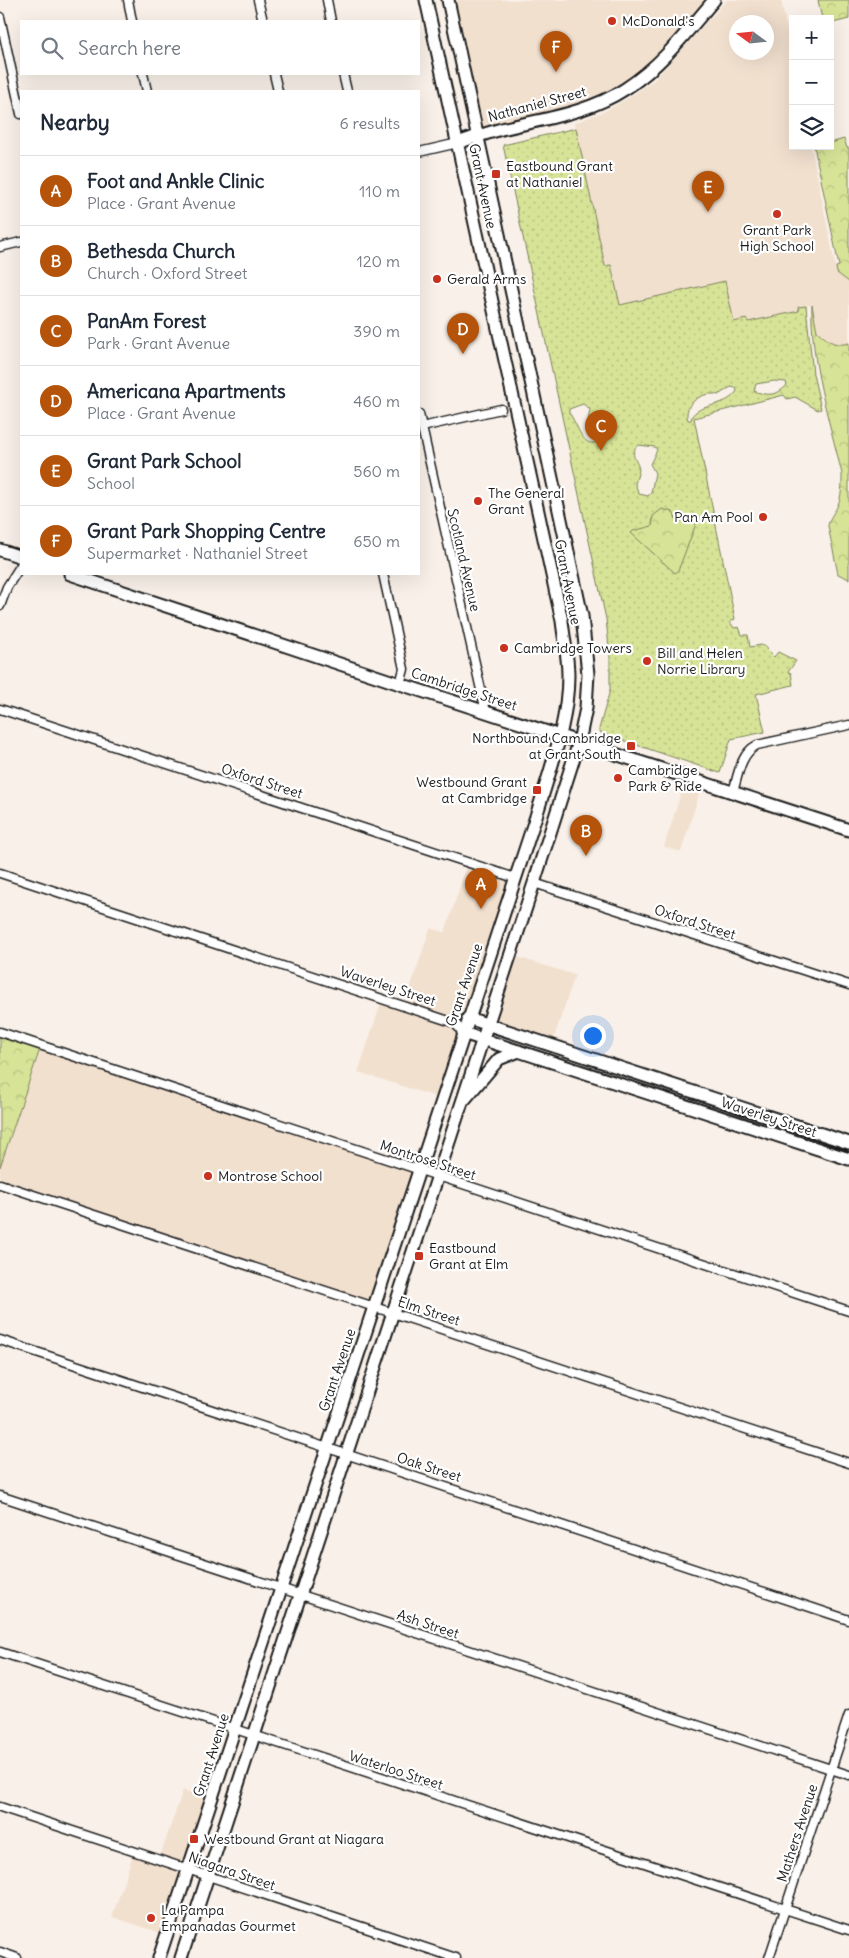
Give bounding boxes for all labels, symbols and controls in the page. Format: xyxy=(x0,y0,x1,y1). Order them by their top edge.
place label: McDonald's xyxy=(622,12,695,30)
marker: McDonald's xyxy=(606,15,618,27)
north arrow xyxy=(729,15,774,60)
map controls xyxy=(789,15,834,150)
button: + xyxy=(789,15,834,60)
search box xyxy=(20,20,420,75)
pin: F xyxy=(540,31,572,72)
icon: search xyxy=(38,34,66,62)
text: Search here xyxy=(78,36,181,60)
button: − xyxy=(789,60,834,105)
street label: Nathaniel Street xyxy=(486,82,588,126)
button: layers xyxy=(789,105,834,150)
text: Nearby xyxy=(40,109,110,136)
text: 6 results xyxy=(339,113,400,133)
street label: Grant Avenue xyxy=(465,142,501,230)
place label: Eastbound Grant at Nathaniel xyxy=(506,157,613,191)
marker: Eastbound Grant at Nathaniel xyxy=(490,168,502,180)
text: Foot and Ankle Clinic xyxy=(87,169,264,193)
pin: E xyxy=(692,171,724,212)
text: A xyxy=(51,181,61,201)
text: 110 m xyxy=(359,181,400,201)
text: Place · Grant Avenue xyxy=(87,193,236,213)
marker: Grant Park High School xyxy=(771,208,783,220)
place label: Grant Park High School xyxy=(740,221,814,255)
text: Bethesda Church xyxy=(87,239,235,263)
text: B xyxy=(51,251,61,271)
text: 120 m xyxy=(357,251,400,271)
text: Church · Oxford Street xyxy=(87,263,248,283)
place label: Gerald Arms xyxy=(447,270,526,288)
marker: Gerald Arms xyxy=(431,273,443,285)
text: PanAm Forest xyxy=(87,309,206,333)
pin: D xyxy=(447,313,479,354)
text: C xyxy=(51,321,61,341)
text: 390 m xyxy=(353,321,400,341)
text: Park · Grant Avenue xyxy=(87,333,230,353)
text: Americana Apartments xyxy=(87,379,286,403)
text: D xyxy=(50,391,62,411)
text: 460 m xyxy=(353,391,400,411)
text: Place · Grant Avenue xyxy=(87,403,236,423)
pin: C xyxy=(585,410,617,451)
text: Grant Park School xyxy=(87,449,241,473)
text: E xyxy=(51,461,61,481)
text: 560 m xyxy=(353,461,400,481)
text: School xyxy=(87,473,135,493)
place label: The General Grant xyxy=(488,484,564,518)
marker: The General Grant xyxy=(472,495,484,507)
street label: Scotland Avenue xyxy=(443,507,485,613)
place label: Pan Am Pool xyxy=(674,508,753,526)
marker: Pan Am Pool xyxy=(757,511,769,523)
text: Grant Park Shopping Centre xyxy=(87,519,326,543)
text: F xyxy=(51,531,61,551)
text: 650 m xyxy=(353,531,400,551)
street label: Grant Avenue xyxy=(551,538,585,626)
text: Supermarket · Nathaniel Street xyxy=(87,543,308,563)
place label: Cambridge Towers xyxy=(514,639,632,657)
marker: Cambridge Towers xyxy=(498,642,510,654)
place label: Bill and Helen Norrie Library xyxy=(657,644,746,678)
marker: Bill and Helen Norrie Library xyxy=(641,655,653,667)
street label: Cambridge Street xyxy=(409,663,519,715)
place label: Northbound Cambridge at Grant South xyxy=(472,729,621,763)
marker: Northbound Cambridge at Grant South xyxy=(625,740,637,752)
street label: Oxford Street xyxy=(219,759,305,803)
place label: Cambridge Park & Ride xyxy=(628,761,702,795)
marker: Cambridge Park & Ride xyxy=(612,772,624,784)
place label: Westbound Grant at Cambridge xyxy=(416,773,527,807)
marker: Westbound Grant at Cambridge xyxy=(531,784,543,796)
pin: B xyxy=(570,815,602,856)
pin: A xyxy=(465,868,497,909)
street label: Oxford Street xyxy=(652,900,738,944)
street label: Grant Avenue xyxy=(441,941,487,1029)
street label: Waverley Street xyxy=(338,962,438,1010)
your location xyxy=(580,1023,606,1049)
street label: Waverley Street xyxy=(719,1093,819,1141)
street label: Montrose Street xyxy=(378,1136,479,1184)
place label: Montrose School xyxy=(218,1167,322,1185)
marker: Montrose School xyxy=(202,1170,214,1182)
place label: Eastbound Grant at Elm xyxy=(429,1239,508,1273)
marker: Eastbound Grant at Elm xyxy=(413,1250,425,1262)
street label: Elm Street xyxy=(396,1292,463,1330)
street label: Grant Avenue xyxy=(314,1326,360,1414)
street label: Oak Street xyxy=(395,1448,464,1486)
street label: Ash Street xyxy=(395,1606,462,1643)
street label: Grant Avenue xyxy=(189,1711,233,1799)
street label: Waterloo Street xyxy=(347,1746,445,1794)
street label: Mathers Avenue xyxy=(773,1782,821,1884)
place label: Westbound Grant at Niagara xyxy=(204,1830,384,1848)
marker: Westbound Grant at Niagara xyxy=(188,1833,200,1845)
street label: Niagara Street xyxy=(186,1848,278,1894)
place label: La Pampa Empanadas Gourmet xyxy=(161,1901,296,1935)
marker: La Pampa Empanadas Gourmet xyxy=(145,1912,157,1924)

